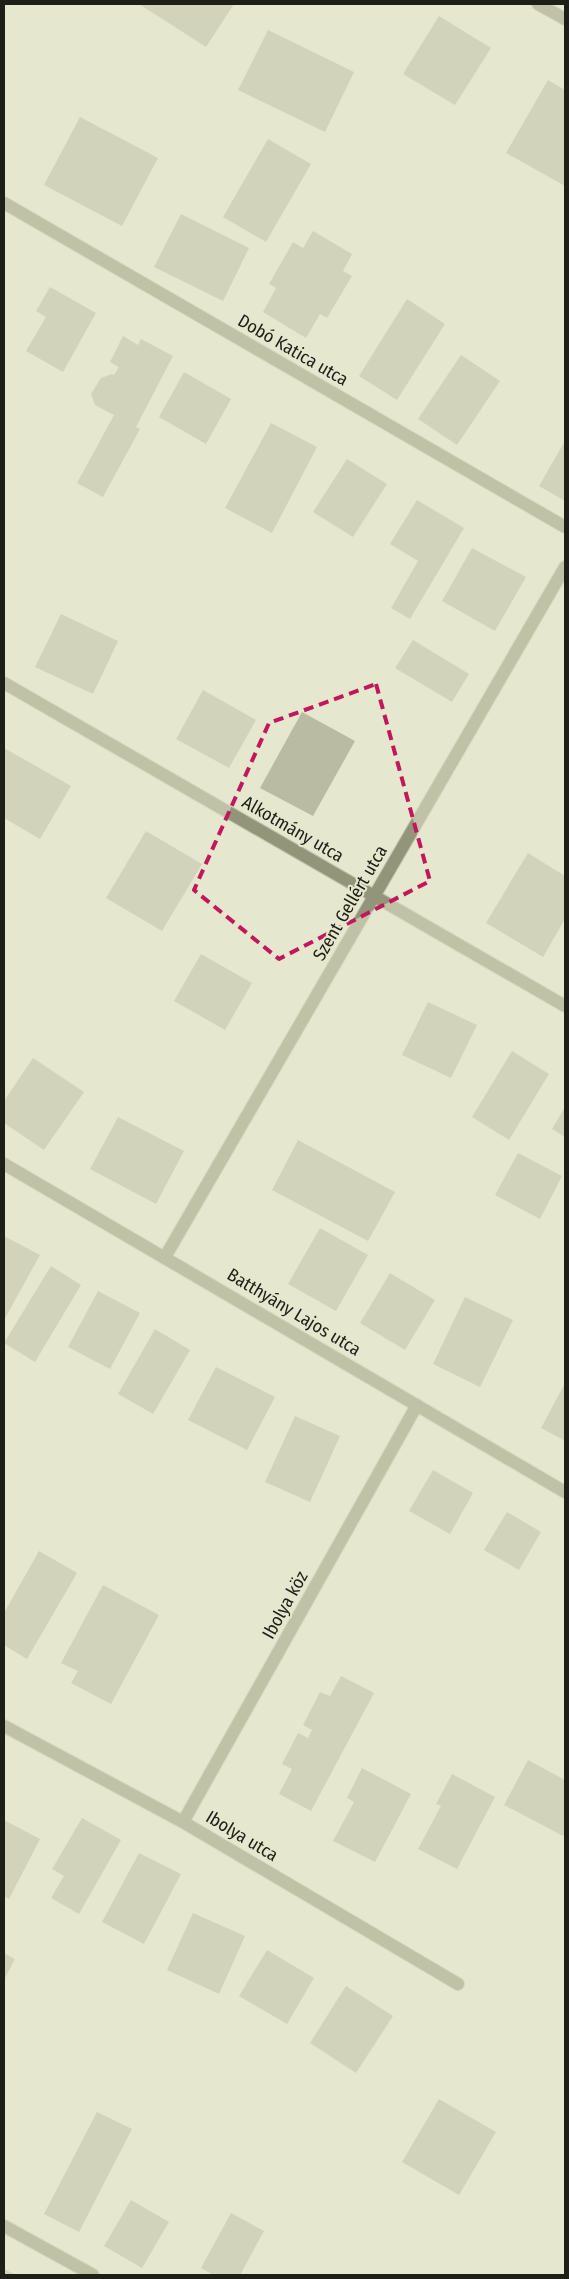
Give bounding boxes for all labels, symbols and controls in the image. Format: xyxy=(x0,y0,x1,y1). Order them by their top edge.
street label: Dobó Katica utca xyxy=(234,310,352,391)
street label: Alkotmány utca xyxy=(238,791,348,867)
street label: Szent Gellért utca xyxy=(308,841,392,965)
street label: Batthyány Lajos utca xyxy=(223,1263,365,1361)
street label: Ibolya köz xyxy=(257,1567,313,1643)
street label: Ibolya utca xyxy=(202,1806,282,1866)

